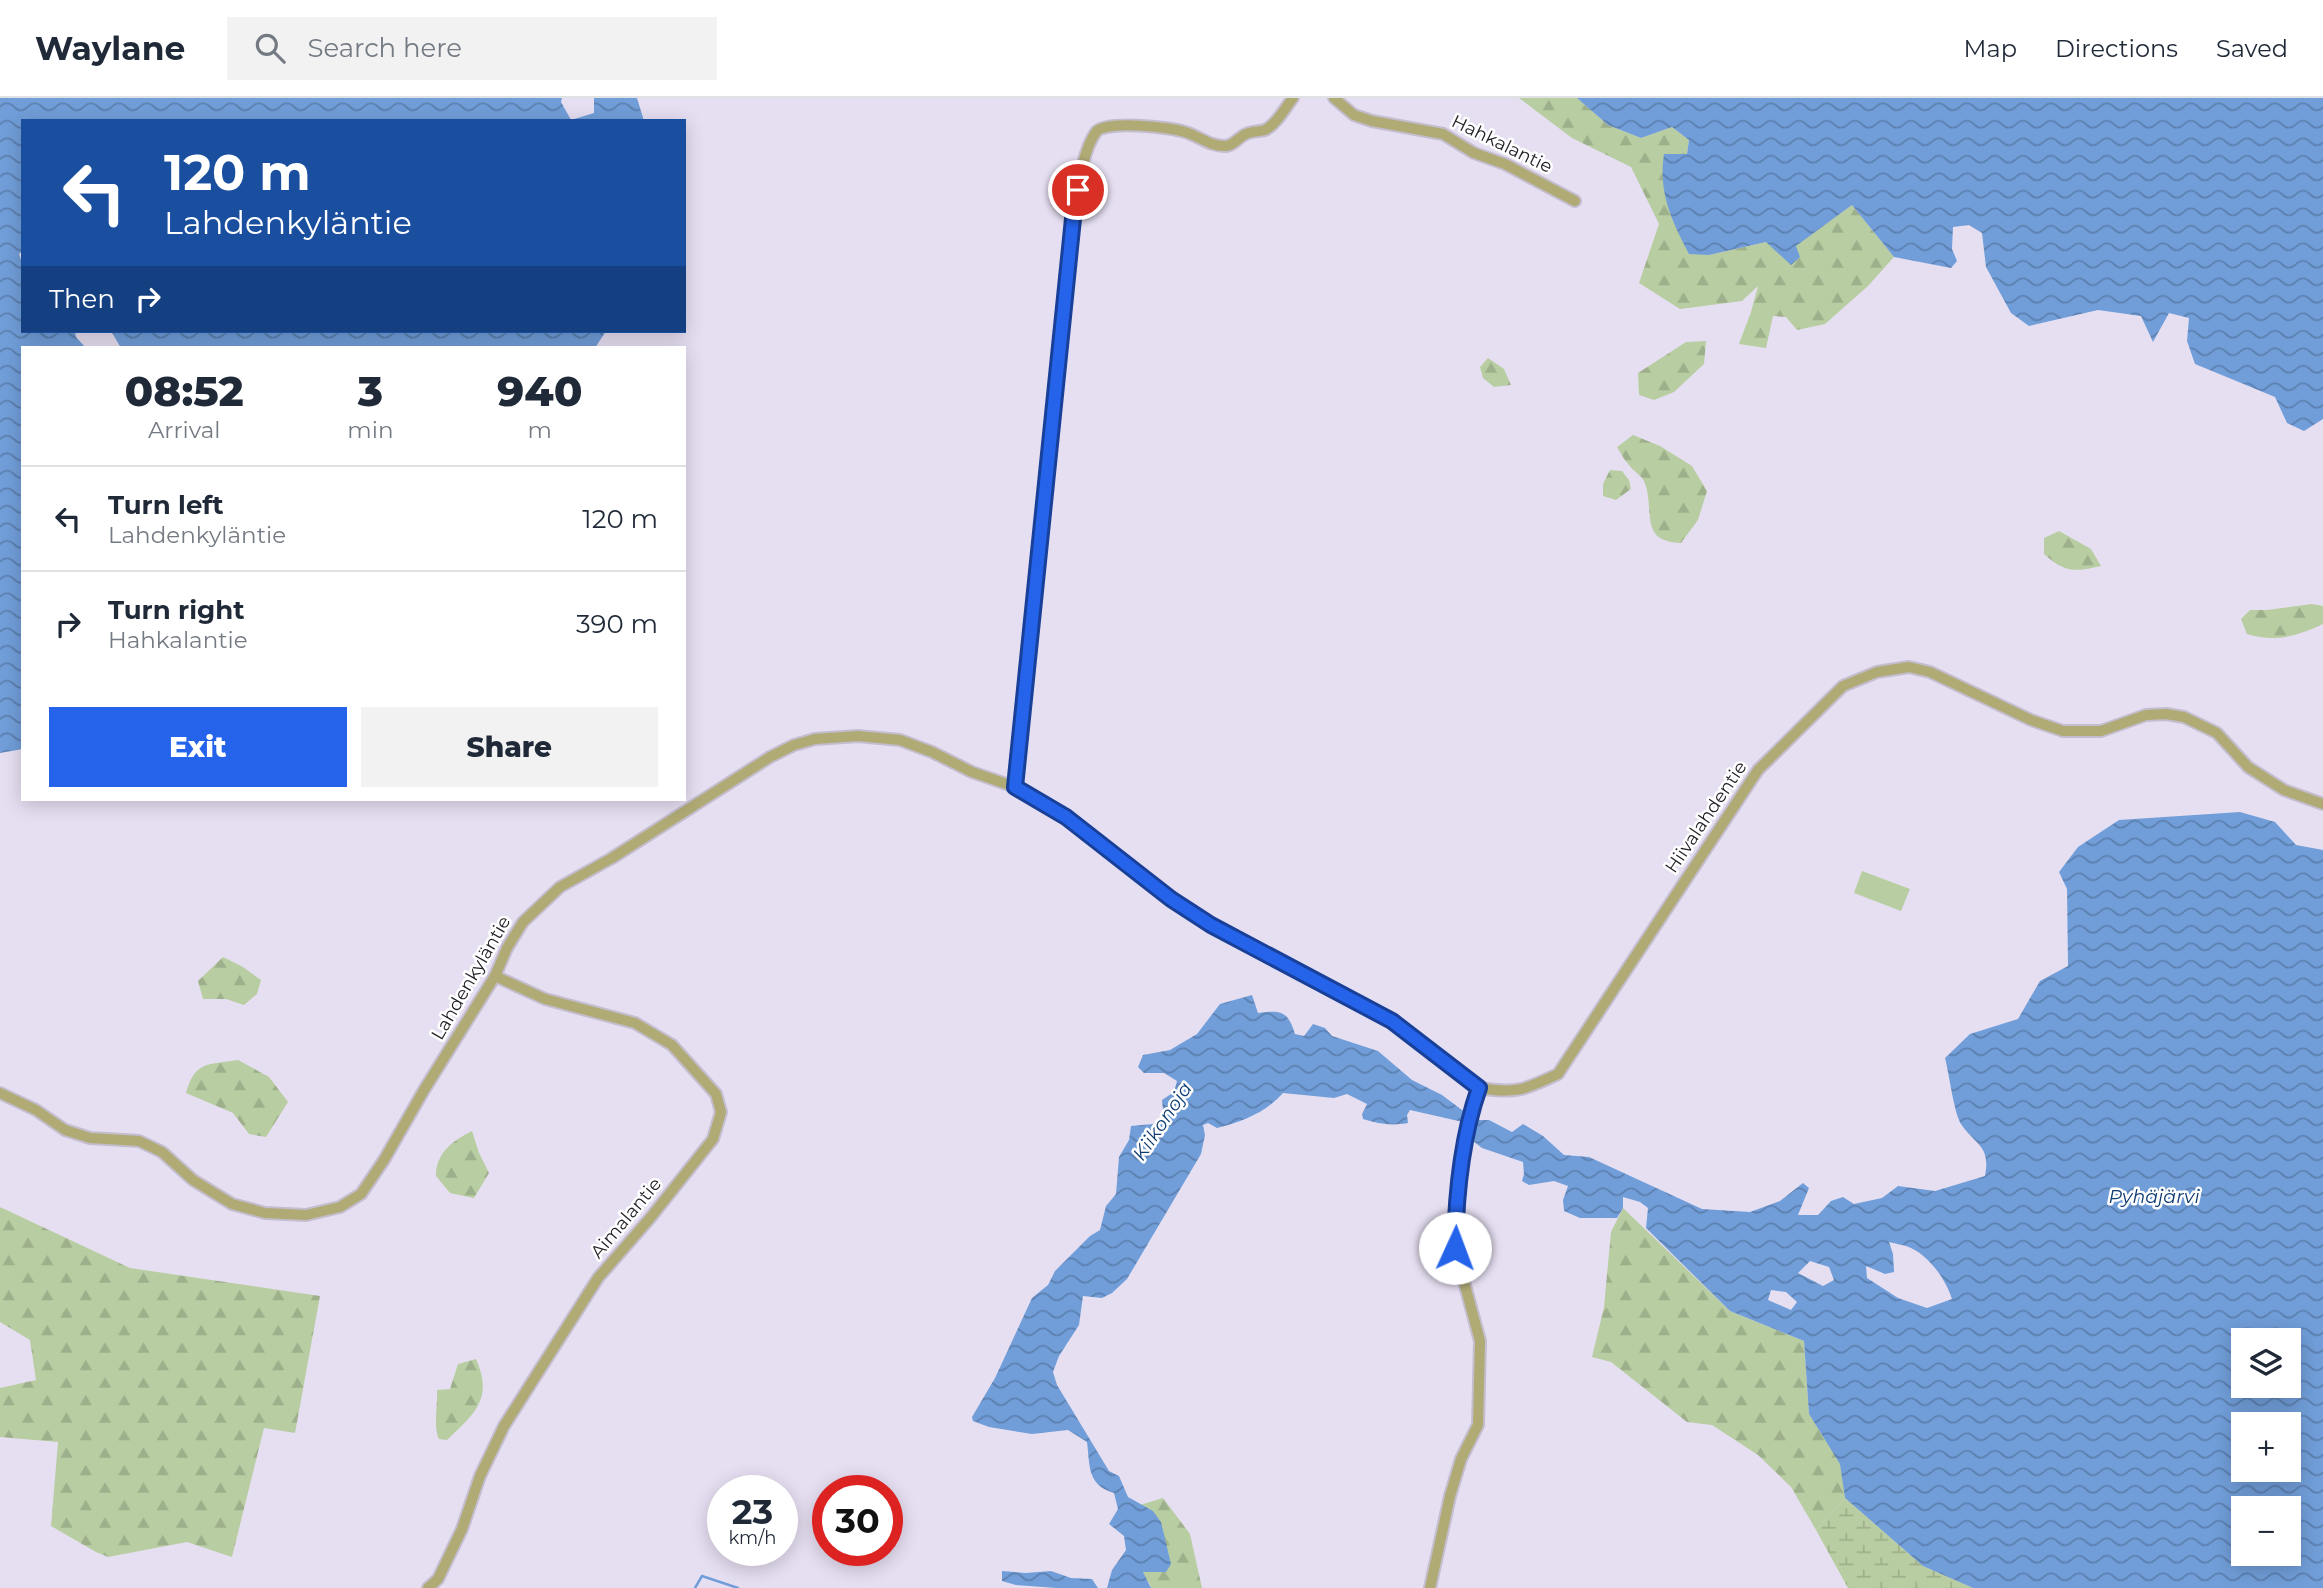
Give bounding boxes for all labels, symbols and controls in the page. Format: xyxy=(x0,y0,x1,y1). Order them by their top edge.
search box xyxy=(227,17,717,80)
text: Waylane xyxy=(35,28,185,68)
icon: search xyxy=(251,29,289,67)
text: Search here xyxy=(307,32,462,64)
text: Map xyxy=(1964,34,2017,63)
text: Directions xyxy=(2055,34,2178,63)
text: Saved xyxy=(2216,34,2288,63)
street label: Hahkalantie xyxy=(1448,110,1556,178)
text: 120 m xyxy=(164,143,311,202)
icon: left xyxy=(49,147,140,238)
pin xyxy=(1048,160,1108,220)
icon: arrive xyxy=(1059,171,1097,209)
text: Lahdenkyläntie xyxy=(164,203,412,242)
icon: right xyxy=(129,280,167,318)
text: Then xyxy=(49,283,115,315)
text: 08:52 xyxy=(125,365,244,417)
text: 3 xyxy=(358,365,383,417)
text: 940 xyxy=(497,365,582,417)
text: Arrival xyxy=(148,416,220,444)
text: min xyxy=(347,416,393,444)
text: m xyxy=(528,416,552,444)
text: Turn left xyxy=(108,489,224,521)
icon: left xyxy=(49,500,87,538)
text: 120 m xyxy=(582,503,658,535)
text: Lahdenkyläntie xyxy=(108,521,286,549)
text: Turn right xyxy=(108,594,244,626)
icon: right xyxy=(49,605,87,643)
text: 390 m xyxy=(576,608,658,640)
text: Hahkalantie xyxy=(108,626,248,654)
button: Exit xyxy=(49,707,347,787)
button: Share xyxy=(361,707,658,787)
street label: Hiivalahdentie xyxy=(1660,757,1752,877)
street label: Lahdenkyläntie xyxy=(427,912,515,1044)
water label: Kiikonoja xyxy=(1128,1078,1197,1165)
street label: Aimalantie xyxy=(586,1173,666,1263)
water label: Pyhäjärvi xyxy=(2108,1185,2200,1208)
position arrow xyxy=(1418,1211,1492,1285)
map controls xyxy=(2231,1328,2301,1566)
button: layers xyxy=(2231,1328,2301,1398)
button: + xyxy=(2231,1412,2301,1482)
speed limit sign: 30 xyxy=(812,1475,903,1566)
text: 23 xyxy=(732,1490,773,1533)
button: − xyxy=(2231,1496,2301,1566)
text: km/h xyxy=(728,1527,777,1549)

